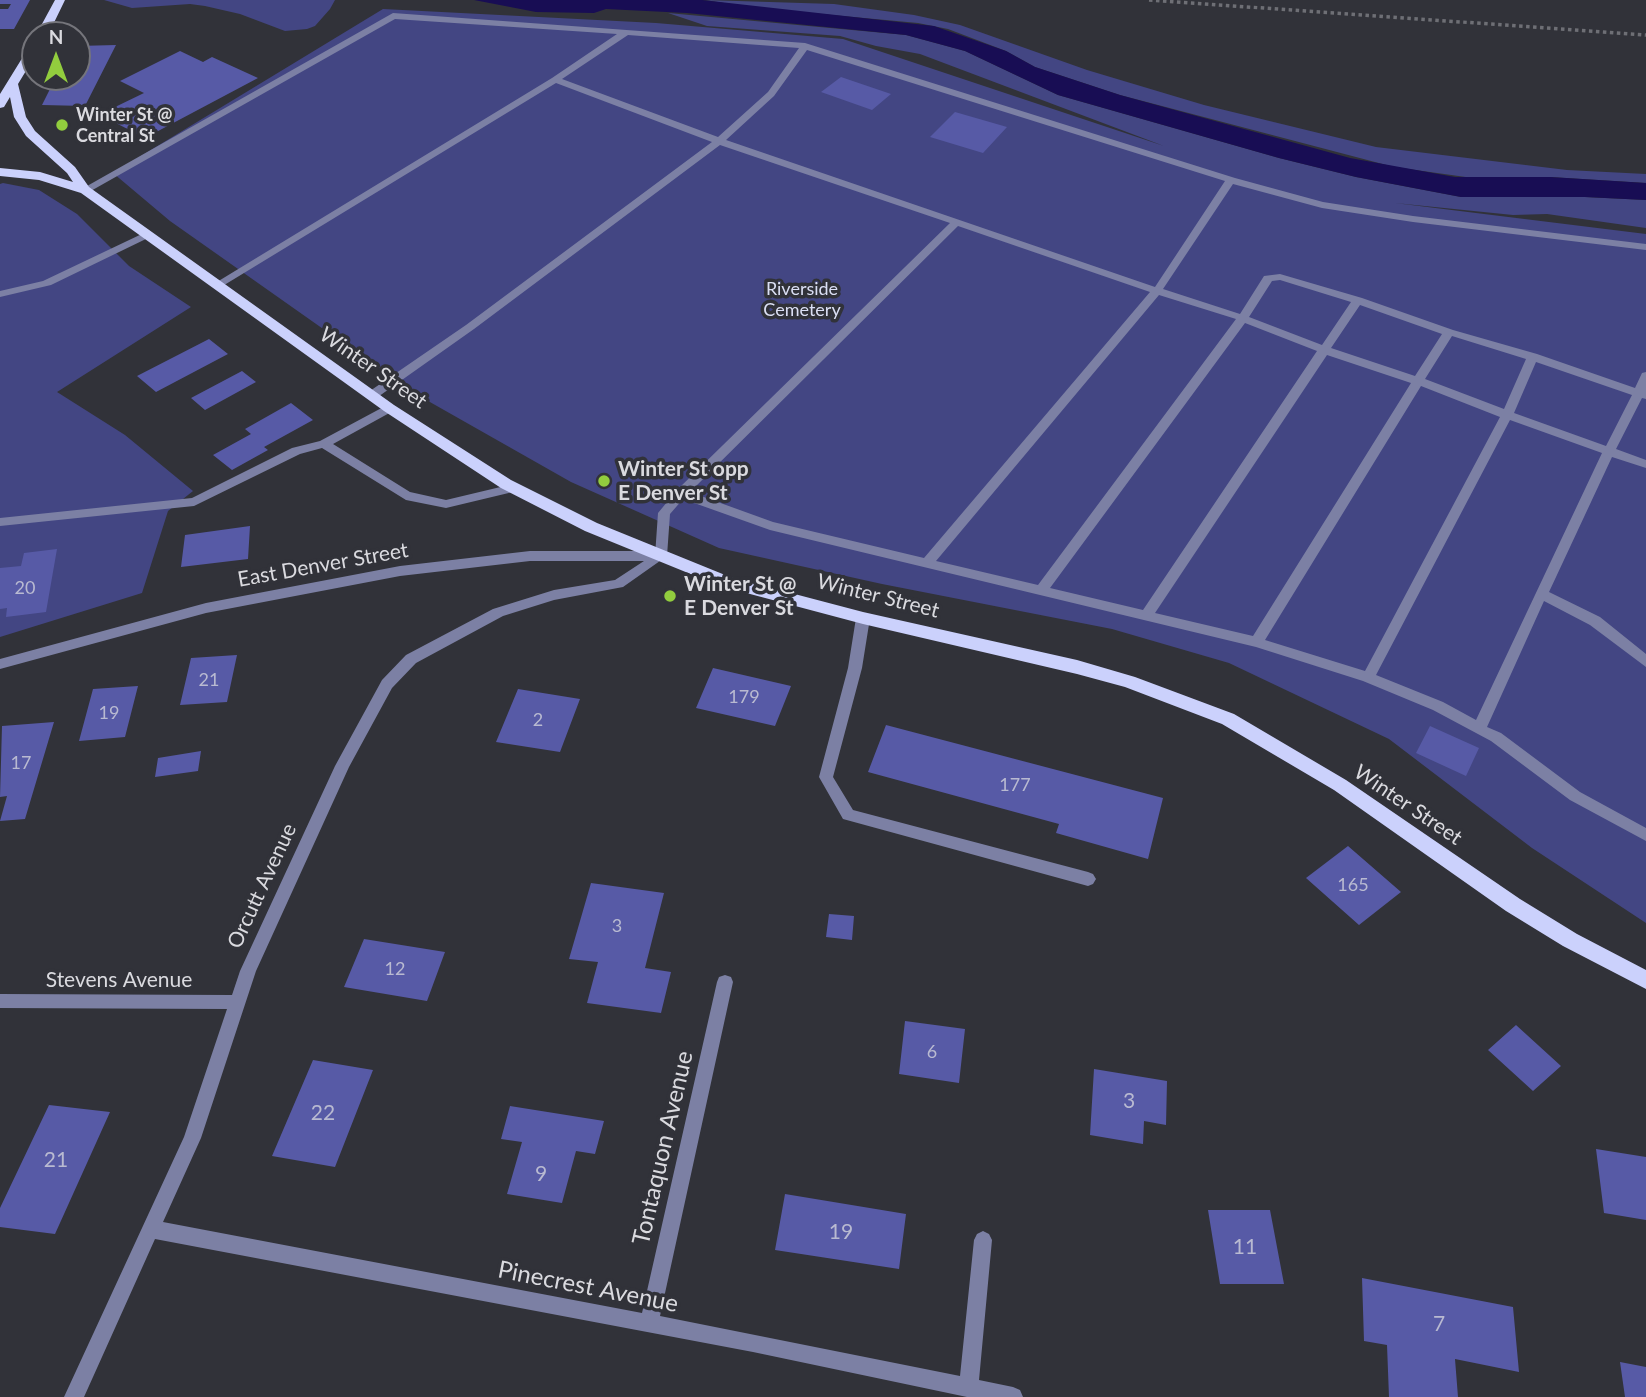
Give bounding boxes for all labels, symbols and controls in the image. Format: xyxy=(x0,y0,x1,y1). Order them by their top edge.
north arrow xyxy=(21,21,91,91)
text: N xyxy=(49,25,63,48)
place label: Winter St @ Central St xyxy=(76,104,172,146)
marker: Winter St @ Central St xyxy=(54,117,70,133)
park label: Riverside Cemetery xyxy=(763,278,841,320)
street label: Winter Street xyxy=(315,322,431,414)
place label: Winter St opp E Denver St xyxy=(618,456,749,506)
marker: Winter St opp E Denver St xyxy=(596,473,612,489)
street label: East Denver Street xyxy=(236,538,410,592)
street label: Winter Street xyxy=(814,569,942,623)
place label: Winter St @ E Denver St xyxy=(684,571,797,621)
house number: 20 xyxy=(15,577,35,599)
marker: Winter St @ E Denver St xyxy=(662,588,678,604)
house number: 21 xyxy=(199,669,219,691)
house number: 179 xyxy=(728,686,760,708)
house number: 19 xyxy=(99,702,119,724)
house number: 2 xyxy=(533,709,543,731)
house number: 17 xyxy=(11,752,31,774)
street label: Winter Street xyxy=(1349,760,1467,850)
house number: 177 xyxy=(999,774,1031,796)
street label: Orcutt Avenue xyxy=(222,820,302,952)
house number: 165 xyxy=(1337,874,1369,896)
house number: 3 xyxy=(612,915,622,937)
house number: 12 xyxy=(385,958,405,980)
street label: Stevens Avenue xyxy=(46,967,192,993)
house number: 6 xyxy=(927,1041,937,1063)
street label: Tontaquon Avenue xyxy=(627,1048,699,1248)
house number: 3 xyxy=(1123,1088,1135,1114)
house number: 22 xyxy=(311,1100,335,1126)
house number: 21 xyxy=(44,1147,68,1173)
house number: 9 xyxy=(535,1161,547,1187)
house number: 19 xyxy=(829,1219,853,1245)
house number: 11 xyxy=(1233,1234,1257,1260)
street label: Pinecrest Avenue xyxy=(495,1255,681,1319)
house number: 7 xyxy=(1433,1311,1445,1337)

